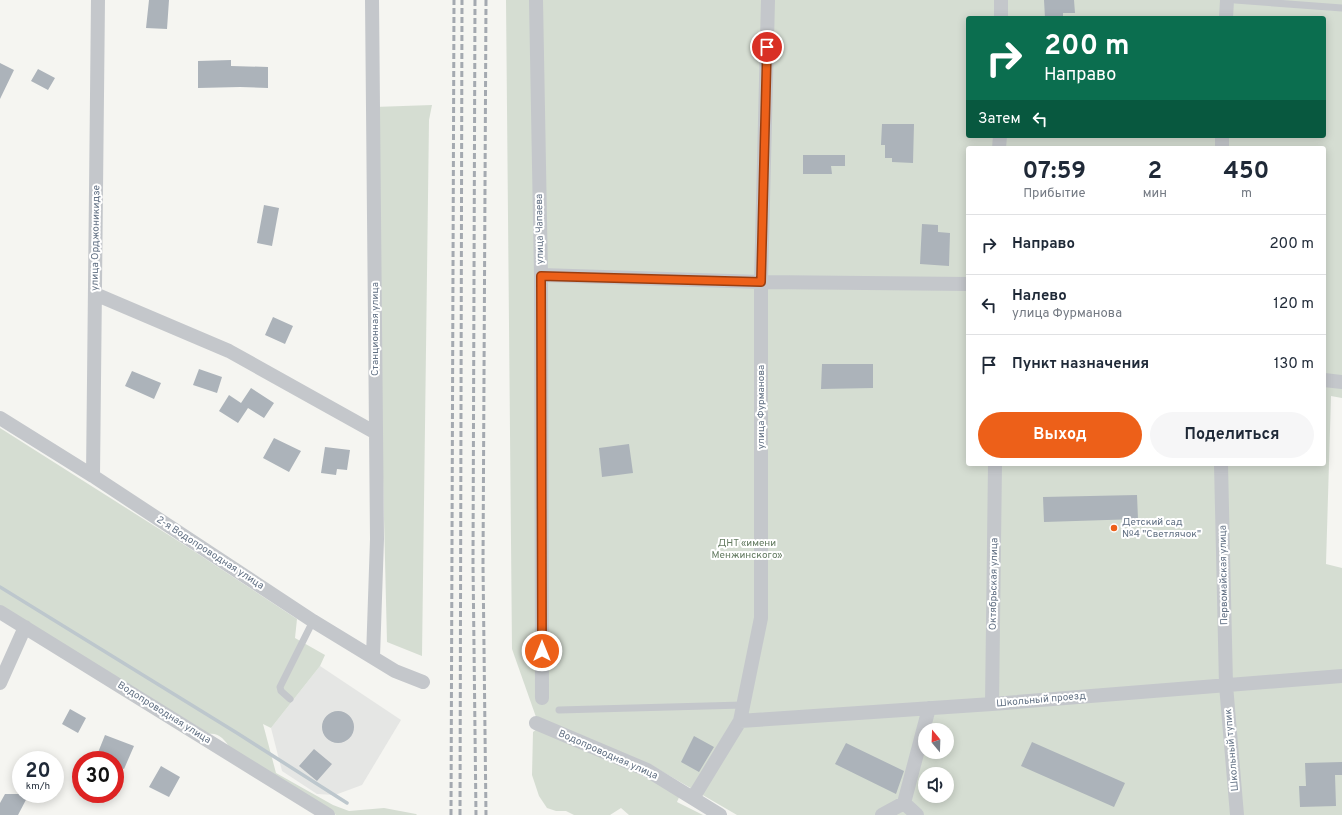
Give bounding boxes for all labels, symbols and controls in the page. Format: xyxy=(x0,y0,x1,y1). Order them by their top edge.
text: 200 m xyxy=(1044,29,1130,65)
pin xyxy=(750,30,784,64)
icon: right xyxy=(978,32,1030,84)
icon: arrive xyxy=(756,36,778,58)
text: Направо xyxy=(1044,64,1116,87)
icon: left xyxy=(1029,108,1051,130)
text: Затем xyxy=(978,110,1021,129)
text: 07:59 xyxy=(1023,157,1086,187)
text: 2 xyxy=(1147,157,1162,187)
text: 450 xyxy=(1224,157,1269,187)
street label: улица Орджоникидзе xyxy=(89,185,103,291)
text: Прибытие xyxy=(1023,186,1086,202)
text: мин xyxy=(1143,186,1167,202)
text: m xyxy=(1241,186,1252,202)
street label: улица Чапаева xyxy=(533,194,547,264)
icon: right xyxy=(978,234,1000,256)
text: Направо xyxy=(1012,235,1075,254)
text: 200 m xyxy=(1269,235,1314,254)
street label: Станционная улица xyxy=(369,282,382,376)
text: Налево xyxy=(1012,287,1067,306)
icon: left xyxy=(978,294,1000,316)
text: 120 m xyxy=(1273,295,1314,314)
text: улица Фурманова xyxy=(1012,306,1122,322)
icon: arrive xyxy=(978,354,1000,376)
text: Пункт назначения xyxy=(1012,355,1149,374)
text: 130 m xyxy=(1274,355,1314,374)
street label: улица Фурманова xyxy=(755,365,768,449)
button: Выход xyxy=(978,412,1142,458)
button: Поделиться xyxy=(1150,412,1314,458)
street label: 2-я Водопроводная улица xyxy=(154,513,266,593)
place label: Детский сад №4 "Светлячок" xyxy=(1122,516,1201,541)
marker: Детский сад №4 "Светлячок" xyxy=(1109,523,1119,533)
street label: Первомайская улица xyxy=(1217,525,1231,625)
park label: ДНТ «имени Менжинского» xyxy=(711,537,783,562)
street label: Октябрьская улица xyxy=(987,538,1001,630)
position arrow xyxy=(521,630,563,672)
street label: Водопроводная улица xyxy=(115,679,213,747)
street label: Школьный проезд xyxy=(996,690,1087,710)
street label: Школьный тупик xyxy=(1222,708,1242,792)
north arrow xyxy=(918,723,954,759)
map controls xyxy=(918,723,954,803)
street label: Водопроводная улица xyxy=(556,727,660,783)
speed limit sign: 30 xyxy=(72,751,124,803)
text: 20 xyxy=(25,759,51,785)
button: sound xyxy=(918,767,954,803)
text: km/h xyxy=(26,780,50,793)

